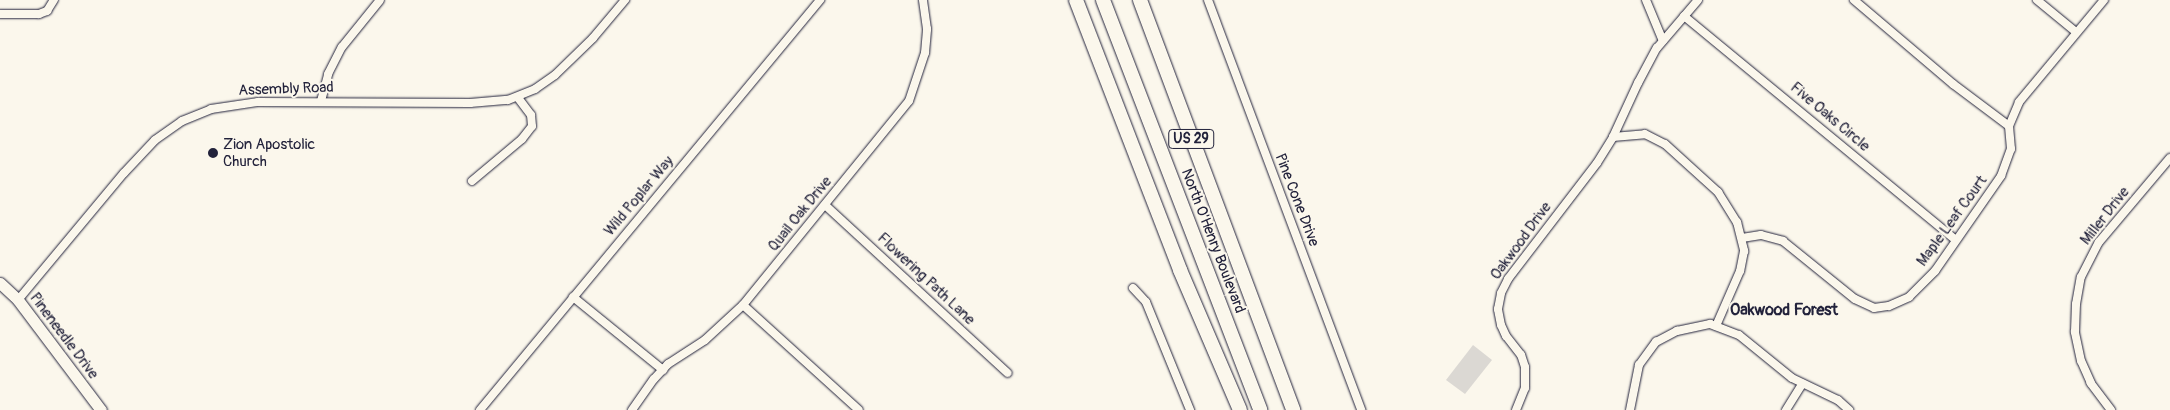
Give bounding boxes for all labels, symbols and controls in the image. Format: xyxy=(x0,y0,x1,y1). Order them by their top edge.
street label: Assembly Road xyxy=(238,78,334,100)
street label: Five Oaks Circle xyxy=(1787,79,1873,155)
road number: US 29 xyxy=(1167,128,1215,150)
place label: Zion Apostolic Church xyxy=(223,135,315,170)
marker: Zion Apostolic Church xyxy=(207,147,219,159)
street label: Pine Cone Drive xyxy=(1271,151,1323,249)
street label: Wild Poplar Way xyxy=(600,152,678,240)
street label: North O'Henry Boulevard xyxy=(1177,166,1249,316)
street label: Maple Leaf Court xyxy=(1913,172,1991,270)
street label: Quail Oak Drive xyxy=(764,173,836,255)
street label: Miller Drive xyxy=(2077,183,2133,249)
street label: Oakwood Drive xyxy=(1487,199,1555,283)
street label: Flowering Path Lane xyxy=(874,229,978,329)
street label: Pineneedle Drive xyxy=(26,289,102,383)
district label: Oakwood Forest xyxy=(1730,300,1838,320)

